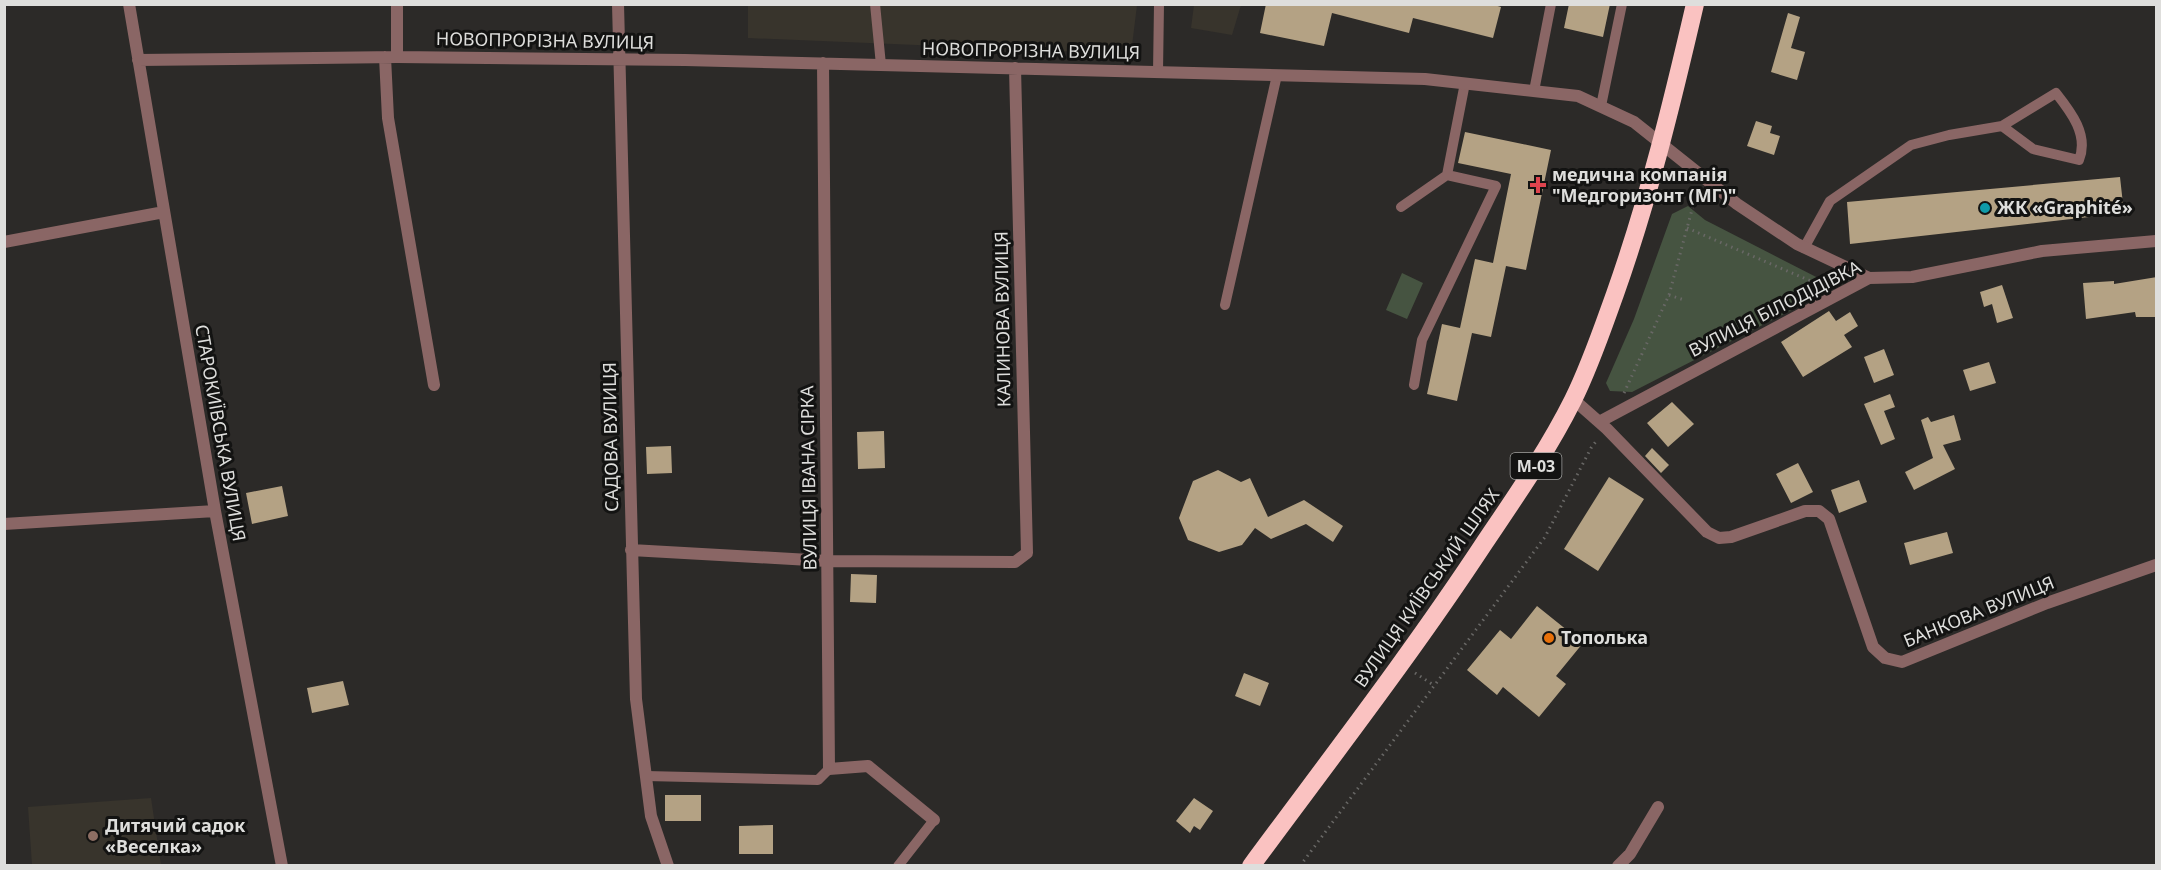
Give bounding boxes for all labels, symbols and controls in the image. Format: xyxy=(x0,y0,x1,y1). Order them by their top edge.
street label: НОВОПРОРІЗНА ВУЛИЦЯ xyxy=(436,26,654,54)
street label: НОВОПРОРІЗНА ВУЛИЦЯ xyxy=(922,36,1140,64)
place label: медична компанія "Медгоризонт (МГ)" xyxy=(1552,162,1736,207)
marker: медична компанія "Медгоризонт (МГ)" xyxy=(1529,176,1547,194)
place label: ЖК «Graphité» xyxy=(1997,195,2133,219)
marker: ЖК «Graphité» xyxy=(1978,201,1992,215)
street label: КАЛИНОВА ВУЛИЦЯ xyxy=(988,231,1016,407)
street label: ВУЛИЦЯ БІЛОДІДІВКА xyxy=(1684,254,1865,362)
street label: СТАРОКИЇВСЬКА ВУЛИЦЯ xyxy=(190,322,252,543)
street label: САДОВА ВУЛИЦЯ xyxy=(597,362,623,512)
street label: ВУЛИЦЯ ІВАНА СІРКА xyxy=(794,385,822,571)
road number: М-03 xyxy=(1510,453,1562,479)
street label: ВУЛИЦЯ КИЇВСЬКИЙ ШЛЯХ xyxy=(1348,483,1504,692)
street label: БАНКОВА ВУЛИЦЯ xyxy=(1900,570,2058,652)
place label: Тополька xyxy=(1561,625,1648,649)
marker: Тополька xyxy=(1542,631,1556,645)
place label: Дитячий садок «Веселка» xyxy=(105,813,245,858)
marker: Дитячий садок «Веселка» xyxy=(86,829,100,843)

